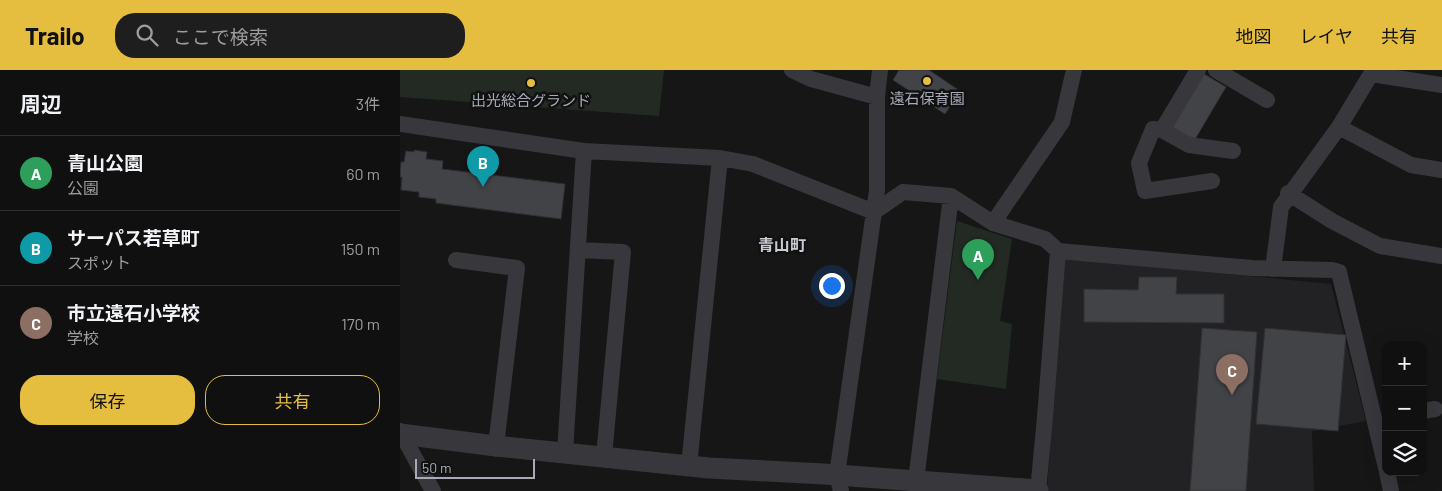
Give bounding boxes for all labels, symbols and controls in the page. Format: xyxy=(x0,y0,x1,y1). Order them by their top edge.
search box xyxy=(115,13,465,58)
text: Trailo xyxy=(25,21,85,50)
icon: search xyxy=(133,21,161,49)
text: ここで検索 xyxy=(173,25,268,48)
text: 地図 xyxy=(1236,25,1272,47)
text: レイヤ xyxy=(1300,25,1353,47)
text: 共有 xyxy=(1381,25,1417,47)
marker: 遠石保育園 xyxy=(921,75,933,87)
marker: 出光総合グランド xyxy=(525,77,537,89)
place label: 遠石保育園 xyxy=(889,89,965,107)
text: 周辺 xyxy=(20,91,62,116)
place label: 出光総合グランド xyxy=(471,91,591,109)
text: 3件 xyxy=(356,94,380,113)
pin: B xyxy=(467,146,499,187)
text: 青山公園 xyxy=(67,151,143,174)
text: A xyxy=(31,164,41,183)
text: 60 m xyxy=(346,164,380,183)
text: 公園 xyxy=(67,178,99,197)
text: サーパス若草町 xyxy=(67,226,200,249)
district label: 青山町 xyxy=(758,235,806,254)
text: B xyxy=(31,239,41,258)
text: 150 m xyxy=(341,239,380,258)
pin: A xyxy=(962,239,994,280)
text: スポット xyxy=(67,253,131,272)
your location xyxy=(819,273,845,299)
text: 市立遠石小学校 xyxy=(67,301,200,324)
text: C xyxy=(31,314,41,333)
text: 170 m xyxy=(341,314,380,333)
text: 学校 xyxy=(67,328,99,347)
map controls xyxy=(1382,341,1427,476)
button: + xyxy=(1382,341,1427,386)
pin: C xyxy=(1216,354,1248,395)
button: 保存 xyxy=(20,375,195,425)
button: 共有 xyxy=(205,375,380,425)
button: − xyxy=(1382,386,1427,431)
button: layers xyxy=(1382,431,1427,476)
scale bar xyxy=(415,456,535,479)
text: 50 m xyxy=(422,459,451,476)

